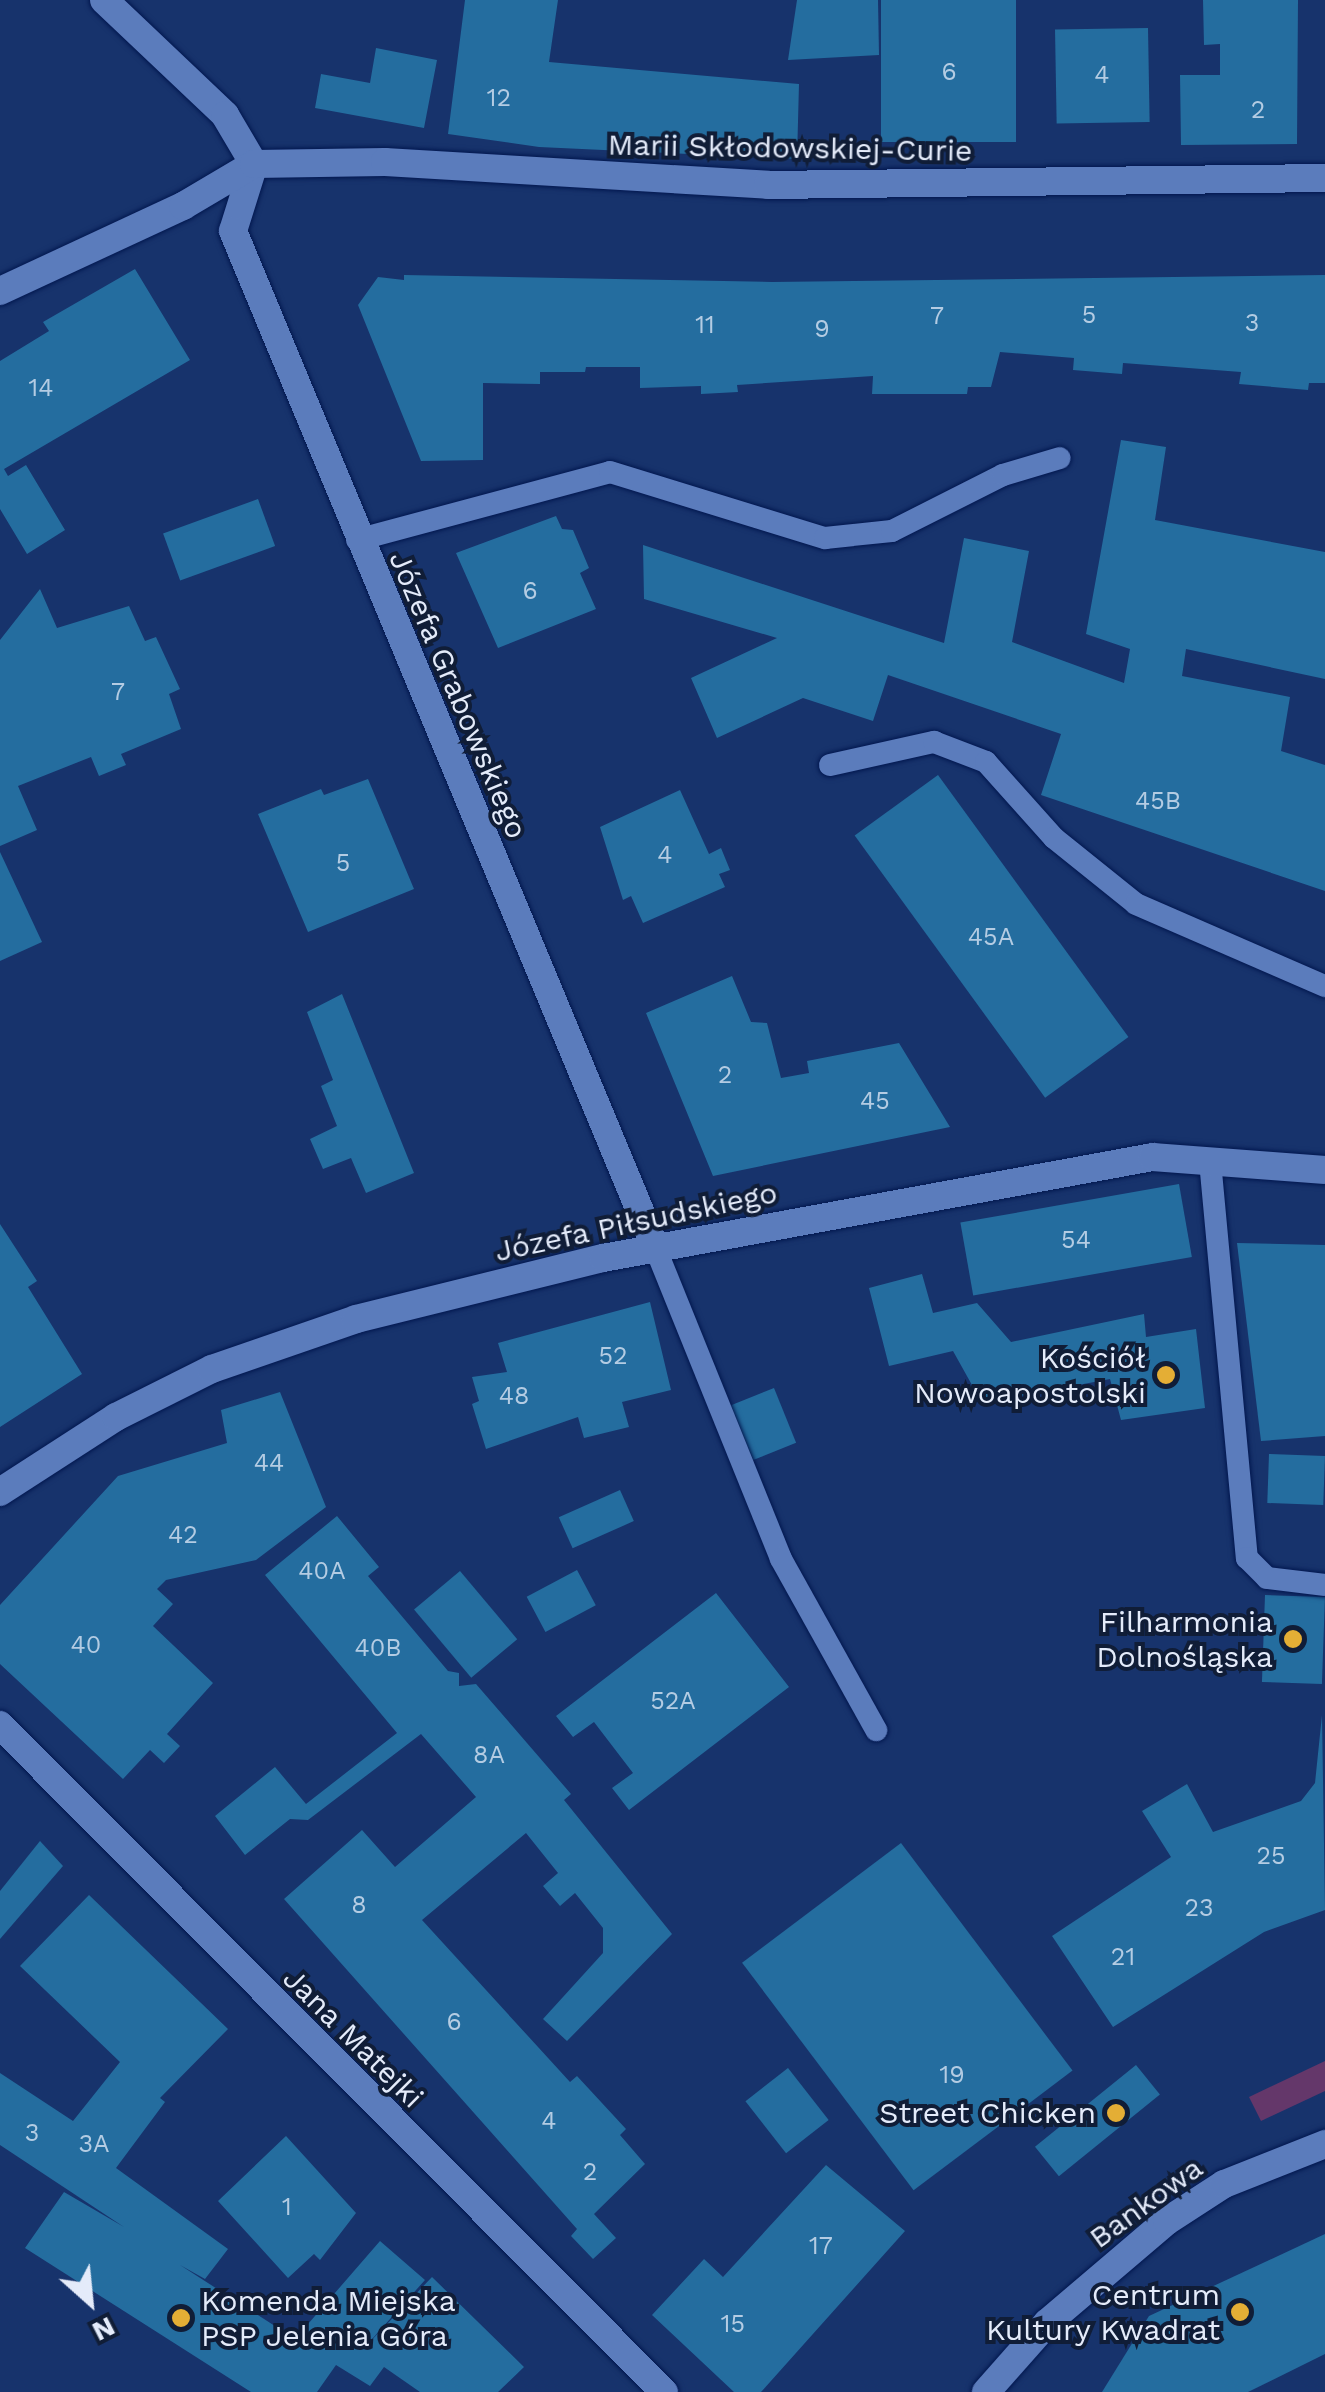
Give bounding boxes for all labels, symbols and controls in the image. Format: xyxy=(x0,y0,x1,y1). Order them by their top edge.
house number: 6 xyxy=(941,57,957,87)
house number: 4 xyxy=(1094,60,1110,90)
house number: 12 xyxy=(487,83,511,113)
house number: 2 xyxy=(1251,95,1265,125)
street label: Marii Skłodowskiej-Curie xyxy=(607,127,973,169)
house number: 5 xyxy=(1082,300,1096,330)
house number: 7 xyxy=(930,301,944,331)
house number: 3 xyxy=(1245,308,1259,338)
house number: 11 xyxy=(695,310,715,340)
house number: 9 xyxy=(814,314,830,344)
house number: 14 xyxy=(28,373,54,403)
street label: Józefa Grabowskiego xyxy=(381,546,535,844)
house number: 6 xyxy=(522,576,538,606)
house number: 7 xyxy=(111,677,125,707)
house number: 45B xyxy=(1135,786,1181,816)
house number: 4 xyxy=(657,840,673,870)
house number: 5 xyxy=(336,848,350,878)
house number: 45A xyxy=(968,922,1014,952)
house number: 2 xyxy=(718,1060,732,1090)
house number: 45 xyxy=(860,1086,890,1116)
street label: Józefa Piłsudskiego xyxy=(491,1174,781,1270)
house number: 54 xyxy=(1061,1225,1091,1255)
place label: Kościół Nowoapostolski xyxy=(914,1340,1146,1410)
house number: 52 xyxy=(598,1341,628,1371)
marker: Kościół Nowoapostolski xyxy=(1155,1364,1177,1386)
house number: 48 xyxy=(499,1381,529,1411)
house number: 44 xyxy=(254,1448,284,1478)
house number: 42 xyxy=(168,1520,198,1550)
house number: 40A xyxy=(298,1556,346,1586)
place label: Filharmonia Dolnośląska xyxy=(1096,1604,1273,1674)
marker: Filharmonia Dolnośląska xyxy=(1282,1628,1304,1650)
house number: 40 xyxy=(71,1630,101,1660)
house number: 40B xyxy=(354,1633,402,1663)
house number: 52A xyxy=(650,1686,696,1716)
house number: 8A xyxy=(473,1740,505,1770)
house number: 25 xyxy=(1256,1841,1286,1871)
house number: 8 xyxy=(351,1890,367,1920)
house number: 23 xyxy=(1184,1893,1214,1923)
house number: 21 xyxy=(1111,1942,1135,1972)
street label: Jana Matejki xyxy=(275,1960,431,2116)
house number: 6 xyxy=(446,2007,462,2037)
house number: 19 xyxy=(939,2060,965,2090)
place label: Street Chicken xyxy=(879,2095,1096,2131)
marker: Street Chicken xyxy=(1105,2102,1127,2124)
house number: 4 xyxy=(541,2106,557,2136)
house number: 3 xyxy=(25,2118,39,2148)
house number: 3A xyxy=(78,2129,110,2159)
street label: Bankowa xyxy=(1082,2150,1210,2256)
house number: 2 xyxy=(583,2157,597,2187)
house number: 1 xyxy=(282,2192,292,2222)
house number: 17 xyxy=(809,2231,833,2261)
north arrow xyxy=(40,2252,140,2352)
place label: Centrum Kultury Kwadrat xyxy=(985,2277,1220,2348)
place label: Komenda Miejska PSP Jelenia Góra xyxy=(201,2283,456,2354)
marker: Centrum Kultury Kwadrat xyxy=(1229,2301,1251,2323)
marker: Komenda Miejska PSP Jelenia Góra xyxy=(170,2307,192,2329)
house number: 15 xyxy=(721,2309,745,2339)
text: N xyxy=(87,2310,121,2349)

